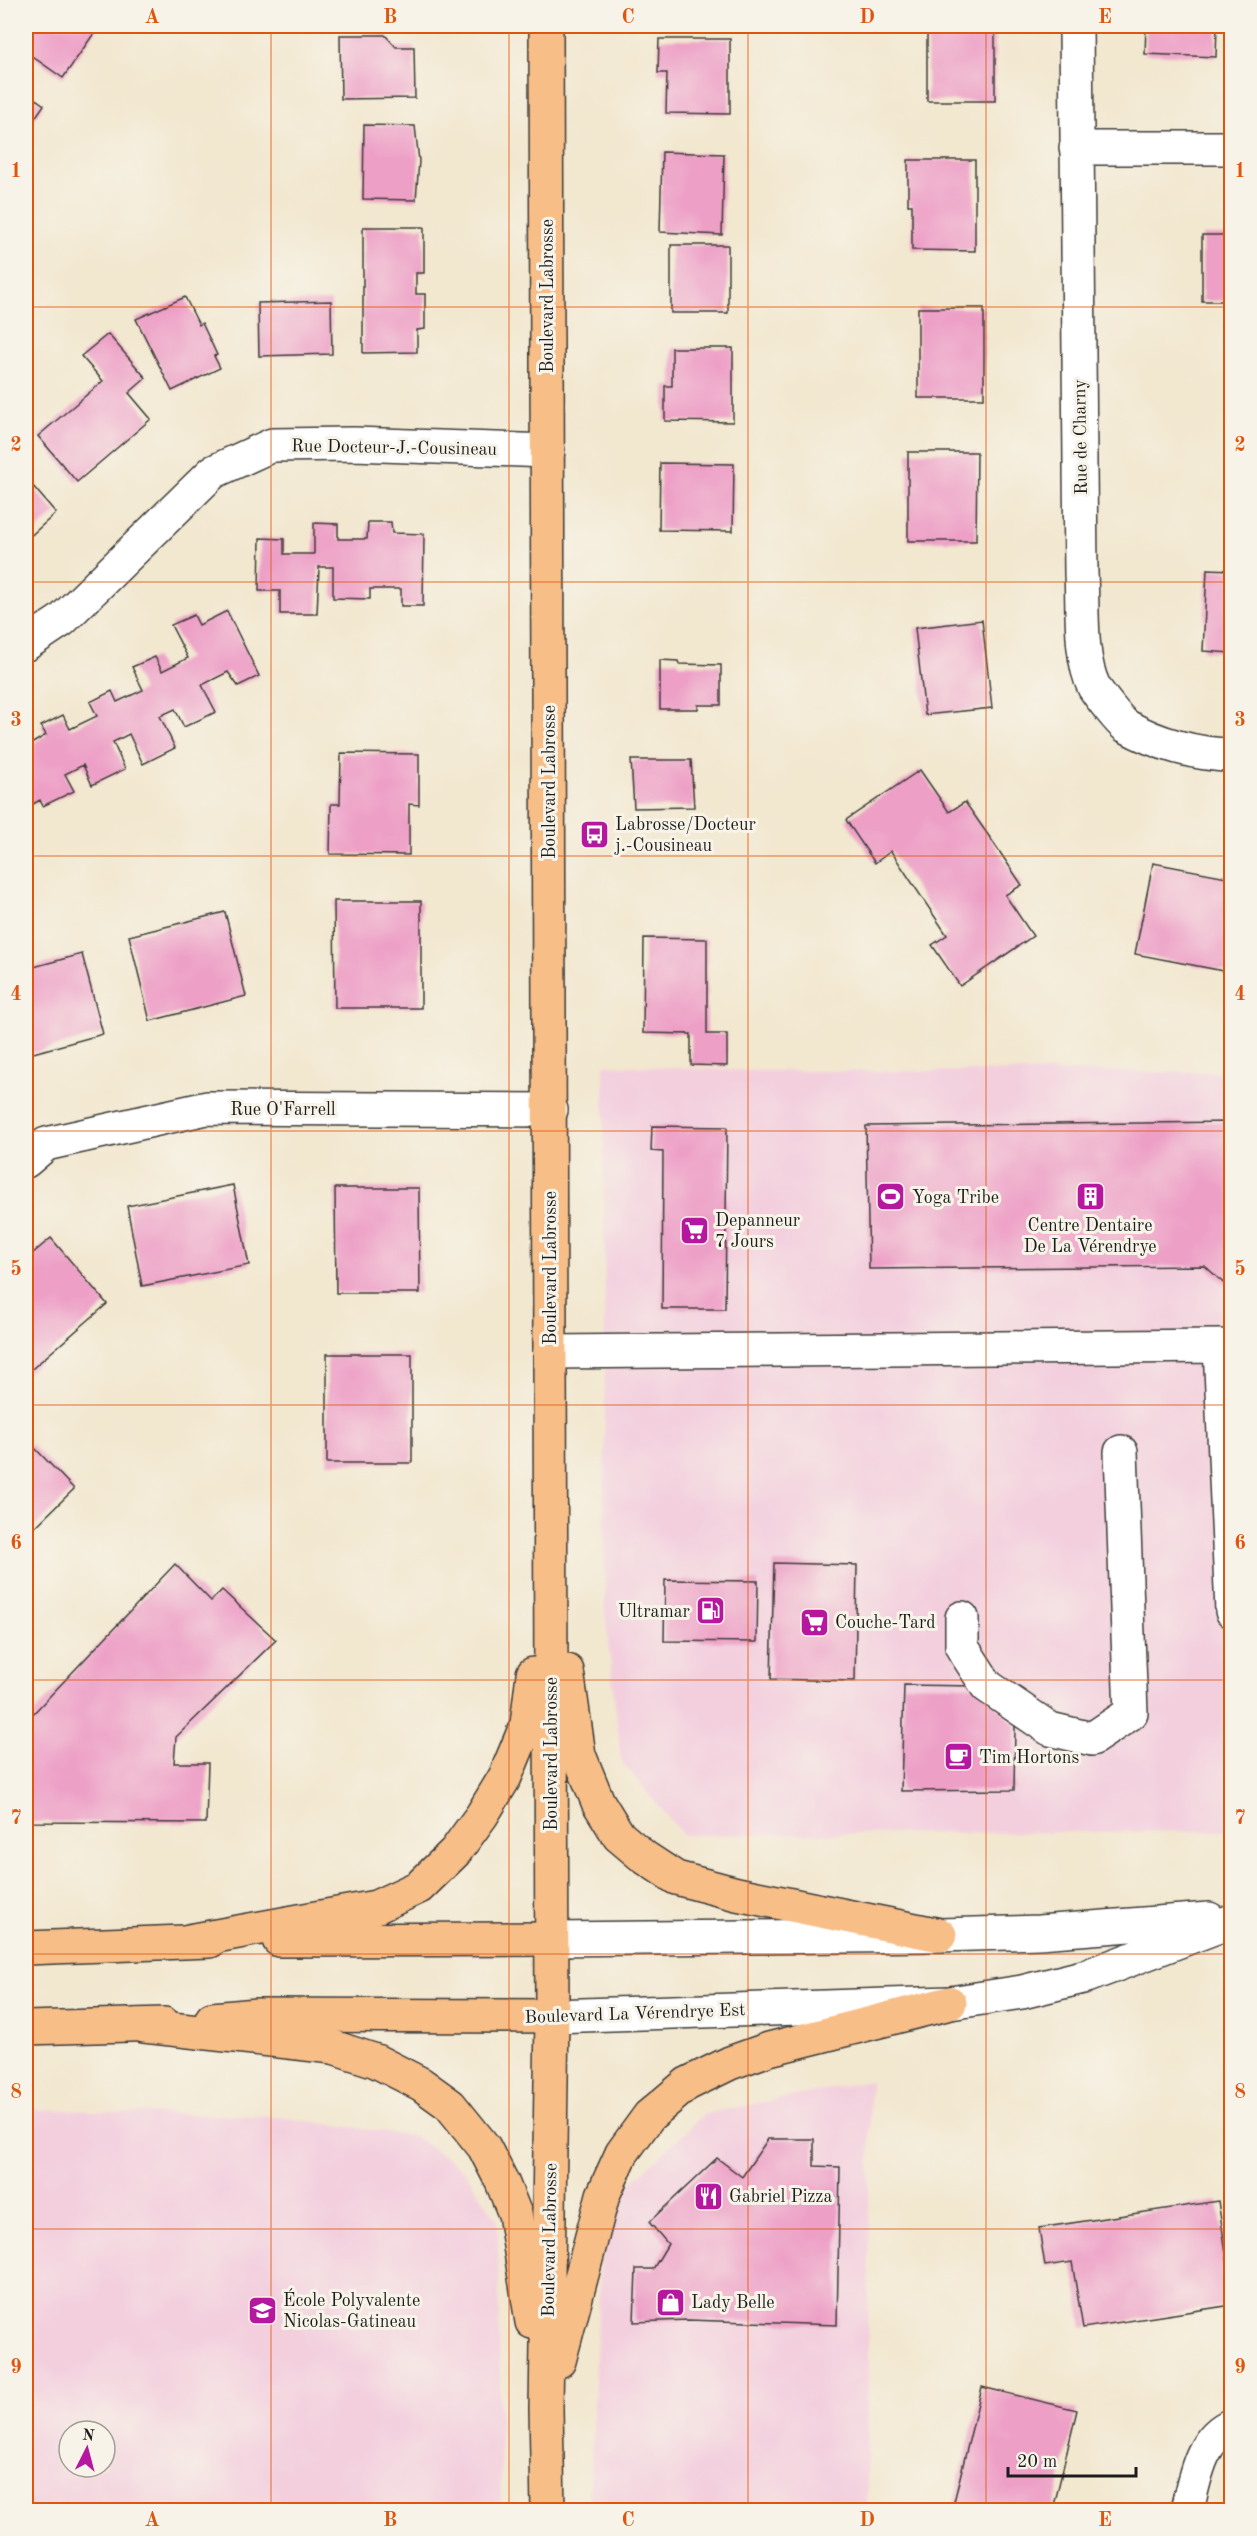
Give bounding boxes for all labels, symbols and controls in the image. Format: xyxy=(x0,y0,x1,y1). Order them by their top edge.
text: A xyxy=(144,8,160,28)
text: B xyxy=(383,8,397,28)
text: C xyxy=(621,8,635,28)
text: D xyxy=(859,8,875,28)
text: E xyxy=(1098,8,1112,28)
text: 1 xyxy=(10,162,22,182)
text: 1 xyxy=(1234,162,1246,182)
street label: Boulevard Labrosse xyxy=(539,219,557,373)
street label: Rue de Charny xyxy=(1071,378,1091,495)
text: 2 xyxy=(10,436,22,456)
text: 2 xyxy=(1234,436,1246,456)
street label: Rue Docteur-J.-Cousineau xyxy=(291,437,498,459)
street label: Boulevard Labrosse xyxy=(541,705,559,859)
text: 3 xyxy=(10,711,22,731)
text: 3 xyxy=(1234,711,1246,731)
place label: Labrosse/Docteur j.-Cousineau xyxy=(614,816,756,855)
bus stop icon: Labrosse/Docteur j.-Cousineau xyxy=(578,818,610,850)
text: 4 xyxy=(10,985,22,1005)
text: 4 xyxy=(1234,985,1246,1005)
street label: Rue O'Farrell xyxy=(230,1101,336,1119)
building icon: Centre Dentaire De La Vérendrye xyxy=(1074,1180,1106,1212)
sports icon: Yoga Tribe xyxy=(875,1181,907,1213)
place label: Yoga Tribe xyxy=(912,1189,999,1207)
street label: Boulevard Labrosse xyxy=(542,1191,560,1345)
place label: Depanneur 7 Jours xyxy=(715,1212,801,1251)
supermarket icon: Depanneur 7 Jours xyxy=(678,1214,710,1246)
place label: Centre Dentaire De La Vérendrye xyxy=(1024,1217,1156,1256)
text: 5 xyxy=(10,1259,22,1280)
text: 5 xyxy=(1234,1259,1246,1280)
text: 6 xyxy=(10,1534,22,1554)
text: 6 xyxy=(1234,1534,1246,1554)
fuel station icon: Ultramar xyxy=(695,1595,727,1627)
place label: Ultramar xyxy=(618,1603,691,1621)
supermarket icon: Couche-Tard xyxy=(798,1606,830,1638)
place label: Couche-Tard xyxy=(835,1614,936,1632)
street label: Boulevard Labrosse xyxy=(543,1677,561,1831)
cafe icon: Tim Hortons xyxy=(942,1741,974,1773)
place label: Tim Hortons xyxy=(979,1749,1079,1767)
text: 7 xyxy=(10,1809,22,1829)
text: 7 xyxy=(1234,1809,1246,1829)
street label: Boulevard La Vérendrye Est xyxy=(524,2001,746,2027)
text: 8 xyxy=(10,2083,22,2103)
text: 8 xyxy=(1234,2083,1246,2103)
street label: Boulevard Labrosse xyxy=(540,2163,560,2317)
restaurant icon: Gabriel Pizza xyxy=(692,2180,724,2212)
place label: Gabriel Pizza xyxy=(729,2188,832,2206)
shop icon: Lady Belle xyxy=(654,2286,686,2318)
place label: École Polyvalente Nicolas-Gatineau xyxy=(283,2288,420,2331)
school or university icon: École Polyvalente Nicolas-Gatineau xyxy=(246,2294,278,2326)
place label: Lady Belle xyxy=(691,2294,775,2312)
text: 9 xyxy=(10,2358,22,2378)
text: 9 xyxy=(1234,2358,1246,2378)
north arrow xyxy=(57,2419,117,2479)
text: N xyxy=(81,2427,96,2445)
scale bar xyxy=(1008,2440,1136,2478)
text: 20 m xyxy=(1017,2453,1057,2471)
text: A xyxy=(144,2511,160,2531)
text: B xyxy=(383,2511,397,2531)
text: C xyxy=(621,2511,635,2531)
text: D xyxy=(859,2511,875,2531)
text: E xyxy=(1098,2511,1112,2531)

